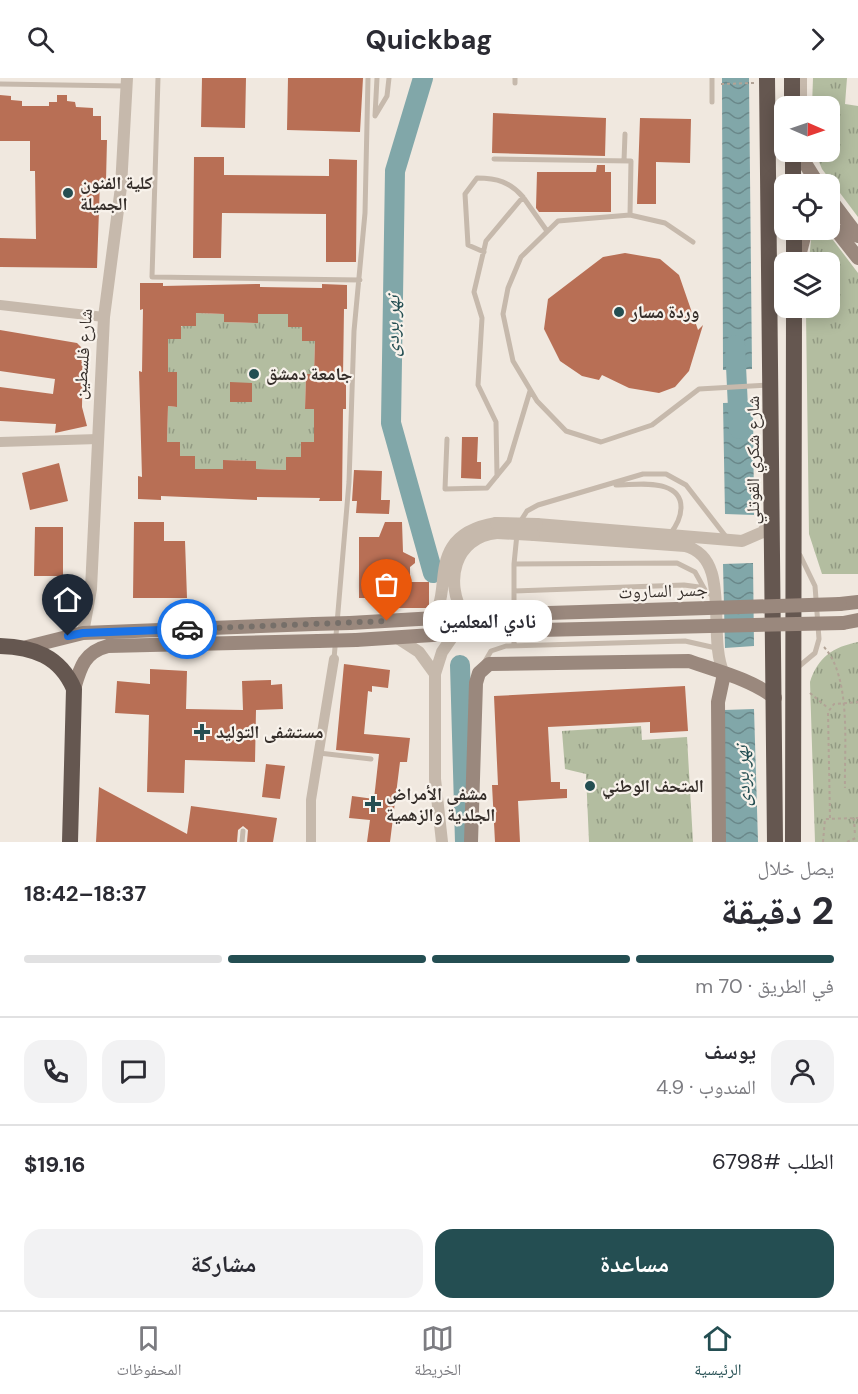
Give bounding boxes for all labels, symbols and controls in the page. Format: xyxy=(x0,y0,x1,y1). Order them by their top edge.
text: Quickbag xyxy=(366,22,492,57)
icon: search xyxy=(24,23,57,56)
icon: forward xyxy=(801,23,834,56)
north arrow xyxy=(774,96,840,162)
map controls xyxy=(774,96,840,318)
place label: كلية الفنون الجميلة xyxy=(80,171,153,216)
button: locate xyxy=(774,174,840,240)
marker: كلية الفنون الجميلة xyxy=(61,186,75,200)
button: layers xyxy=(774,252,840,318)
water label: نهر بردى xyxy=(378,292,406,357)
place label: وردة مسار xyxy=(630,300,700,324)
marker: وردة مسار xyxy=(612,305,626,319)
street label: شارع فلسطين xyxy=(68,308,98,400)
place label: جامعة دمشق xyxy=(266,362,353,386)
marker: جامعة دمشق xyxy=(247,367,261,381)
street label: شارع شكري القوتلي xyxy=(741,396,768,524)
pin xyxy=(361,559,412,621)
icon: bag xyxy=(370,568,403,601)
pin xyxy=(42,574,93,636)
street label: جسر الساروت xyxy=(618,577,708,605)
icon: home xyxy=(51,583,84,616)
courier xyxy=(157,599,217,659)
callout: نادي المعلمين xyxy=(423,600,552,642)
text: نادي المعلمين xyxy=(439,608,536,634)
icon: car xyxy=(171,613,204,646)
place label: مستشفى التوليد xyxy=(216,720,324,744)
marker: مستشفى التوليد xyxy=(193,723,211,741)
water label: نهر بردى xyxy=(728,742,756,807)
place label: المتحف الوطني xyxy=(602,774,704,800)
marker: المتحف الوطني xyxy=(583,779,597,793)
place label: مشفى الأمراض الجلدية والزهمية xyxy=(386,782,495,827)
marker: مشفى الأمراض الجلدية والزهمية xyxy=(364,795,382,813)
text: يصل خلال xyxy=(758,855,834,881)
text: 18:37–18:42 xyxy=(24,879,146,908)
text: 2 دقيقة xyxy=(720,885,834,936)
text: في الطريق · 70 m xyxy=(695,973,834,999)
text: يوسف xyxy=(704,1037,756,1066)
button: phone xyxy=(24,1040,87,1103)
button: chat xyxy=(102,1040,165,1103)
button: person xyxy=(771,1040,834,1103)
text: المندوب · 4.9 xyxy=(656,1074,756,1100)
text: الطلب #6798 xyxy=(712,1147,834,1176)
text: $19.16 xyxy=(24,1150,85,1179)
button: مشاركة xyxy=(24,1229,423,1298)
button: مساعدة xyxy=(435,1229,834,1298)
tab: المحفوظات xyxy=(116,1322,182,1385)
tab: الخريطة xyxy=(414,1322,461,1385)
tab: الرئيسية xyxy=(694,1322,742,1385)

